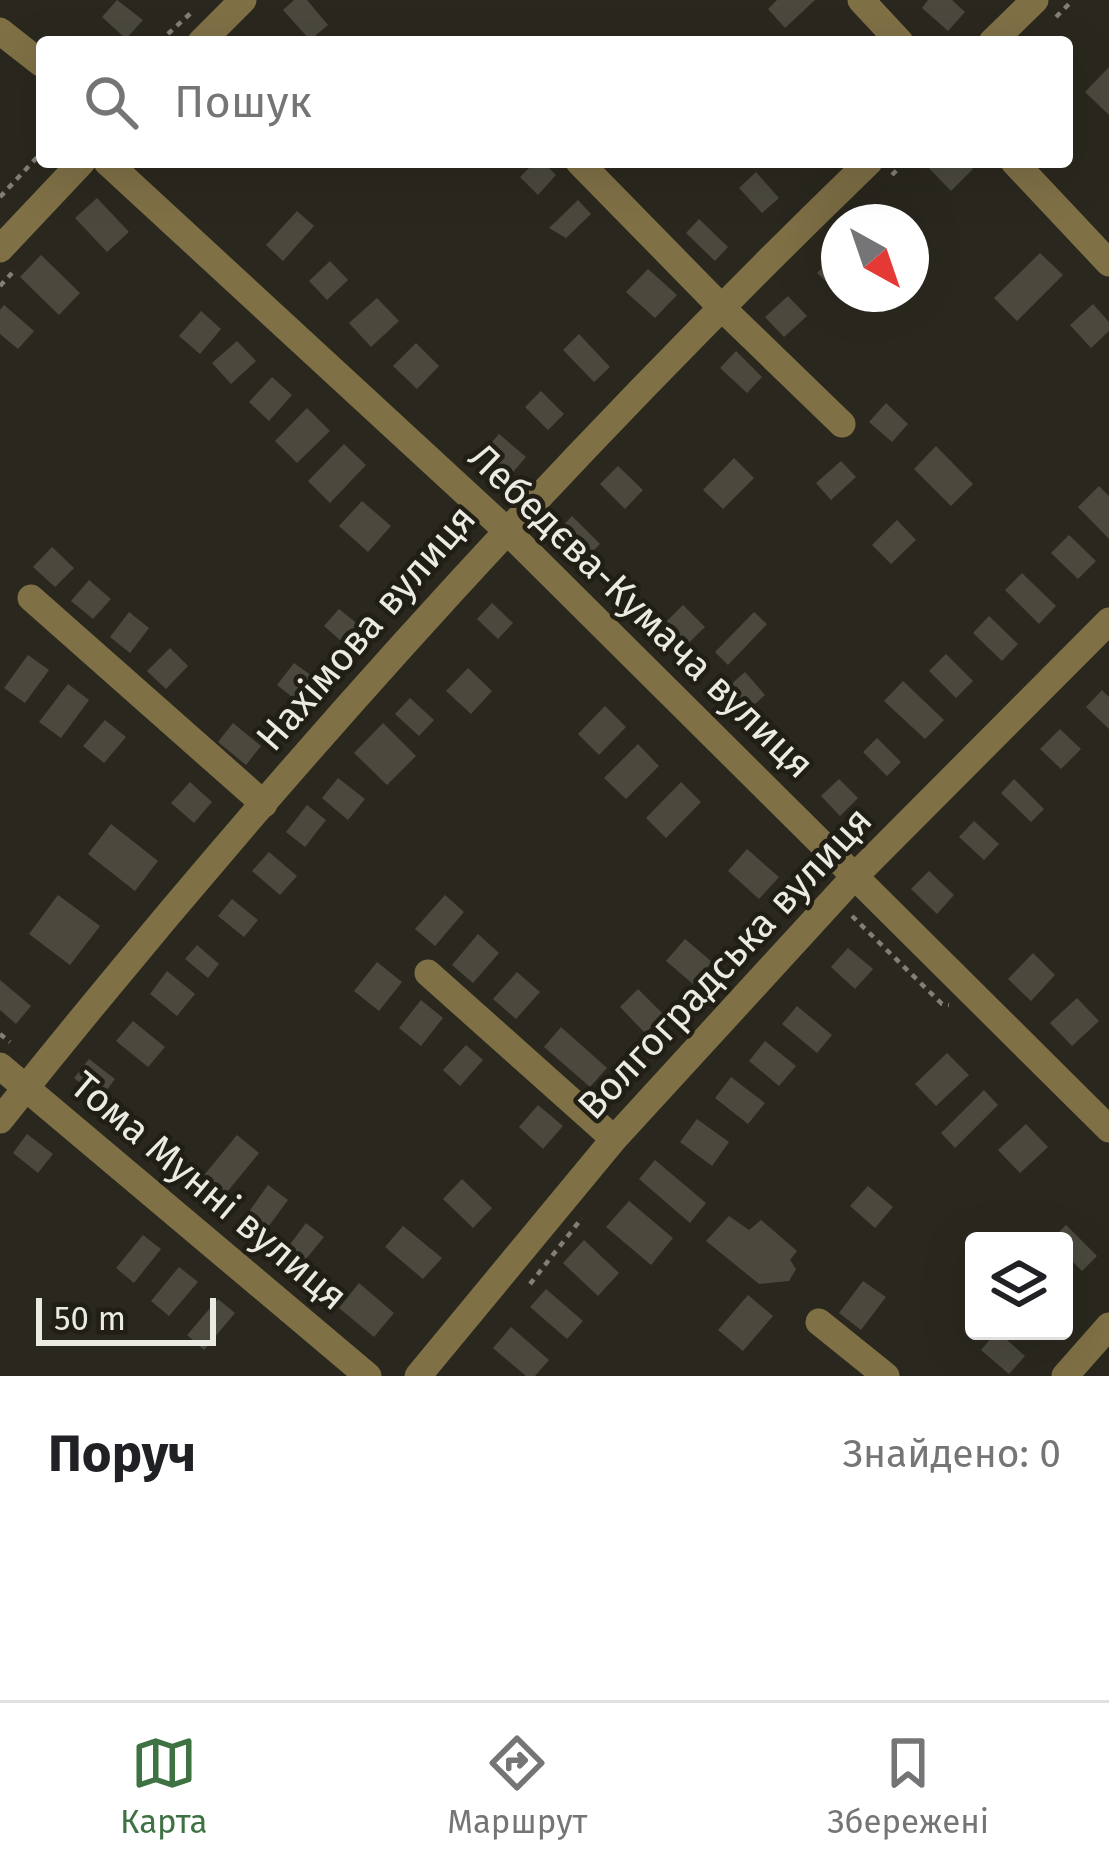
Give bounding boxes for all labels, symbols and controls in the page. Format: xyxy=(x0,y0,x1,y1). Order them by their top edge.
search box xyxy=(36,36,1073,168)
icon: search xyxy=(78,69,144,135)
text: Пошук xyxy=(174,75,312,129)
north arrow xyxy=(821,204,929,312)
street label: Лебедєва-Кумача вулиця xyxy=(459,434,823,788)
street label: Нахімова вулиця xyxy=(247,496,485,760)
street label: Волгоградська вулиця xyxy=(568,797,882,1129)
street label: Тома Мунні вулиця xyxy=(62,1062,356,1320)
map controls xyxy=(965,1232,1073,1340)
button: layers xyxy=(965,1232,1073,1340)
scale bar xyxy=(36,1292,216,1345)
text: 50 m xyxy=(54,1299,126,1339)
text: Поруч xyxy=(48,1423,196,1485)
text: Знайдено: 0 xyxy=(843,1431,1061,1477)
tab: Карта xyxy=(120,1730,207,1842)
tab: Маршрут xyxy=(447,1730,587,1842)
tab: Збережені xyxy=(827,1730,989,1842)

